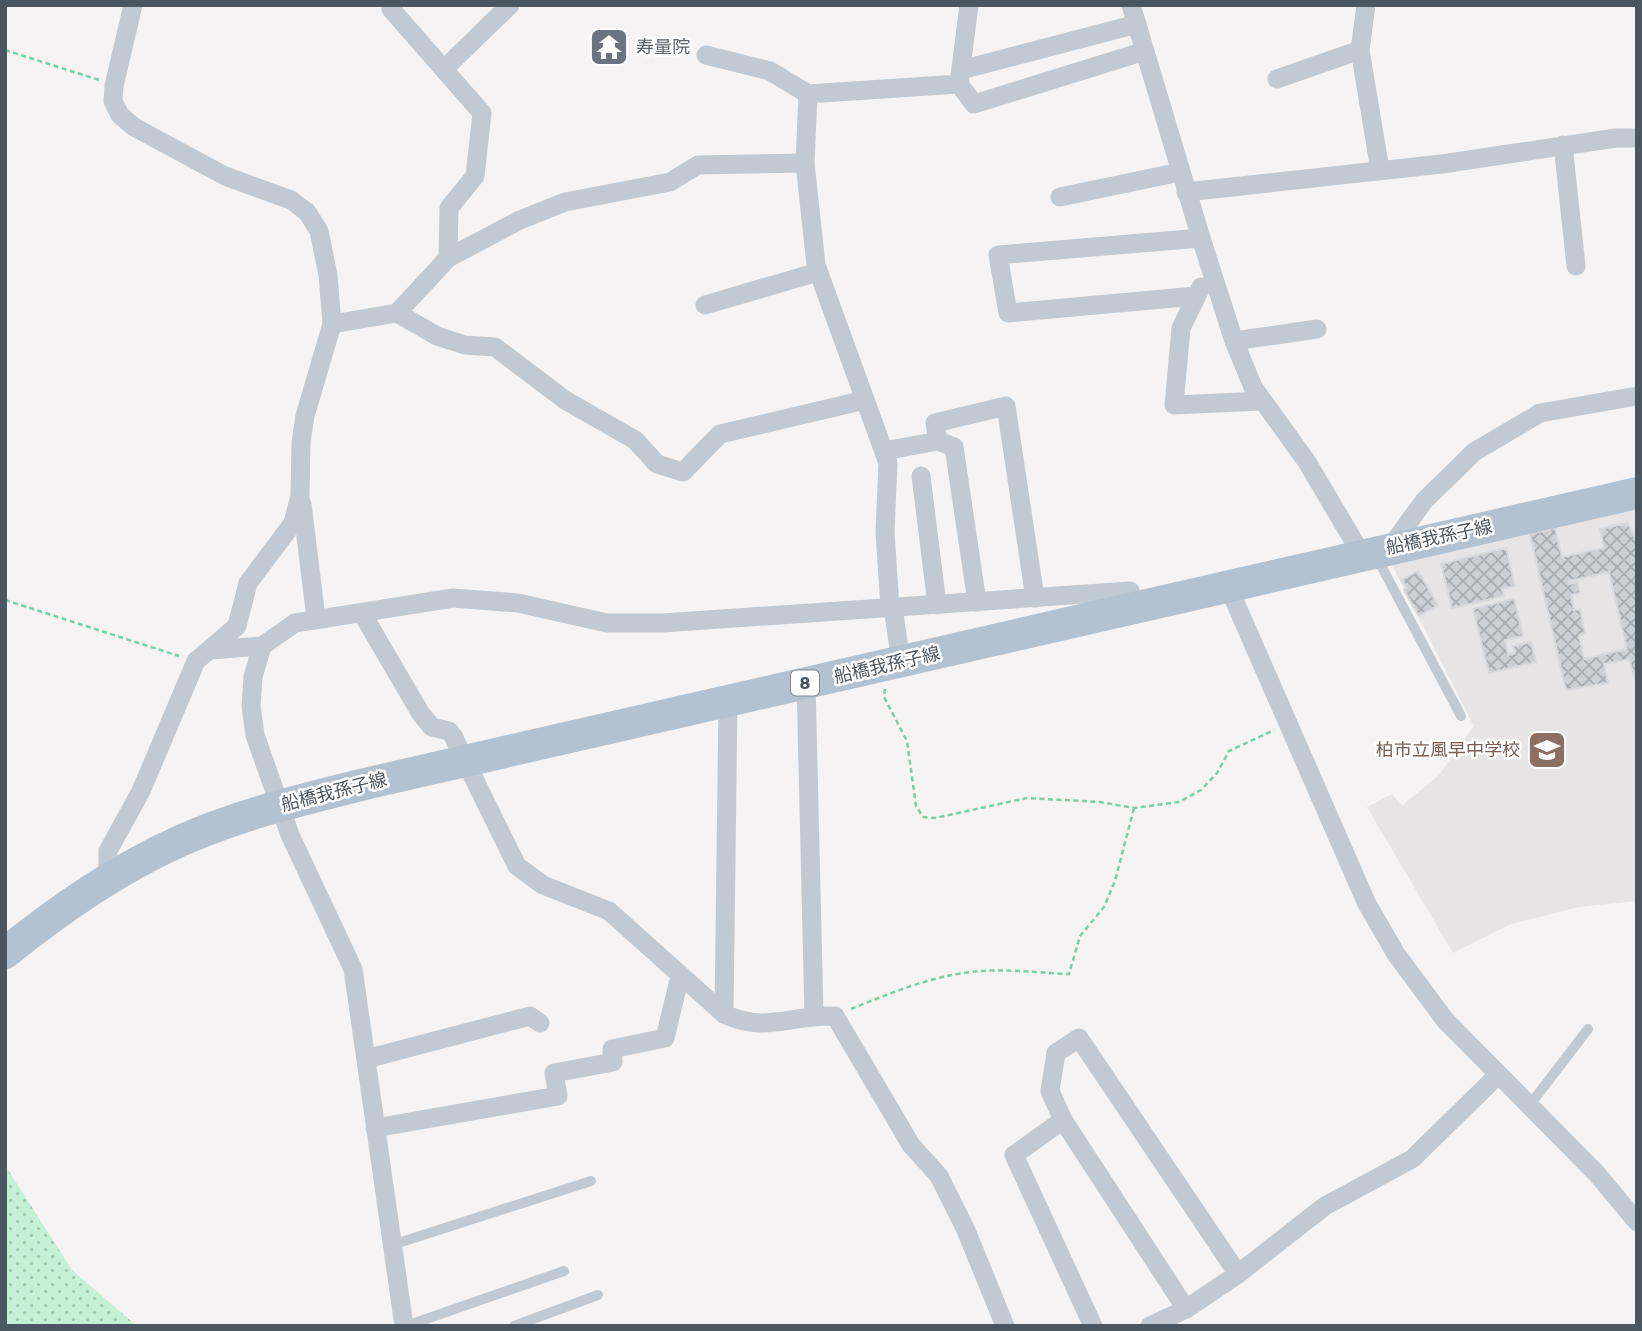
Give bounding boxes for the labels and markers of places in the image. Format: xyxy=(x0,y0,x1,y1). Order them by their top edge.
temple icon: 寿量院 xyxy=(588,26,630,68)
place label: 寿量院 xyxy=(636,36,690,58)
school or university icon: 柏市立風早中学校 xyxy=(1526,729,1568,771)
place label: 柏市立風早中学校 xyxy=(1376,739,1520,761)

